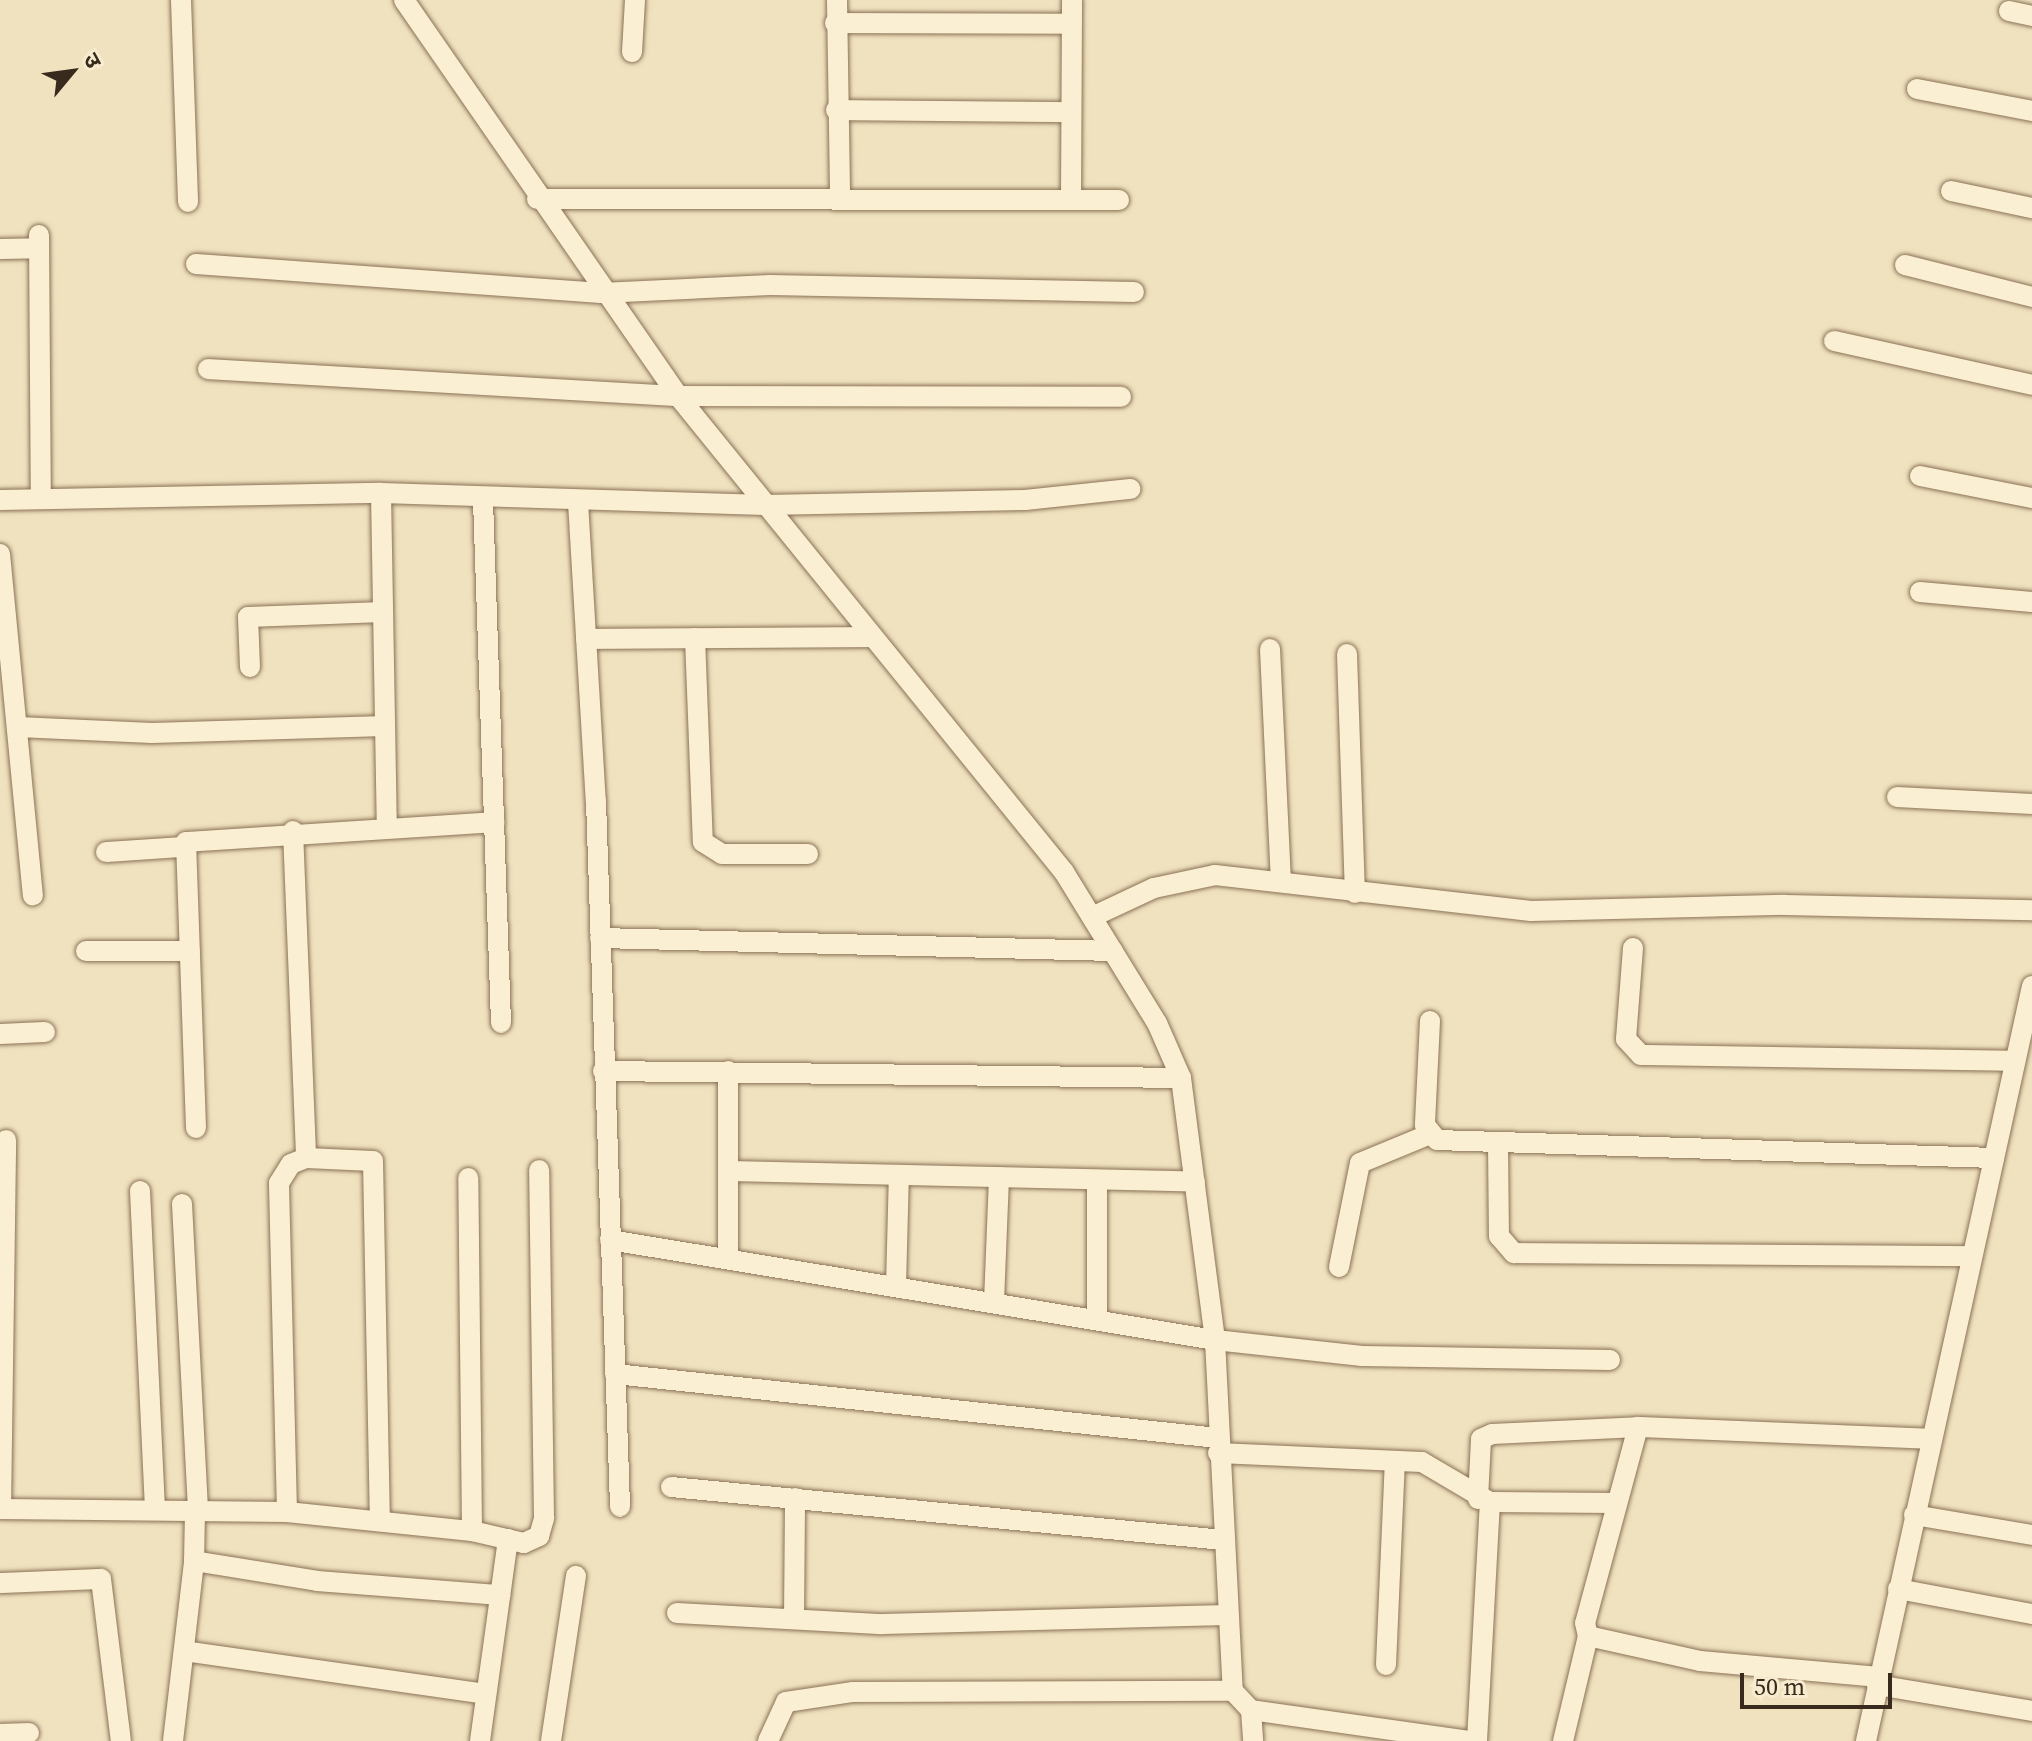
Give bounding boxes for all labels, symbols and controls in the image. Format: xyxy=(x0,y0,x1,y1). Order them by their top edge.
north arrow xyxy=(32,32,112,112)
text: उ xyxy=(77,47,109,73)
scale bar xyxy=(1744,1657,1896,1707)
text: 50 m xyxy=(1754,1670,1805,1703)

